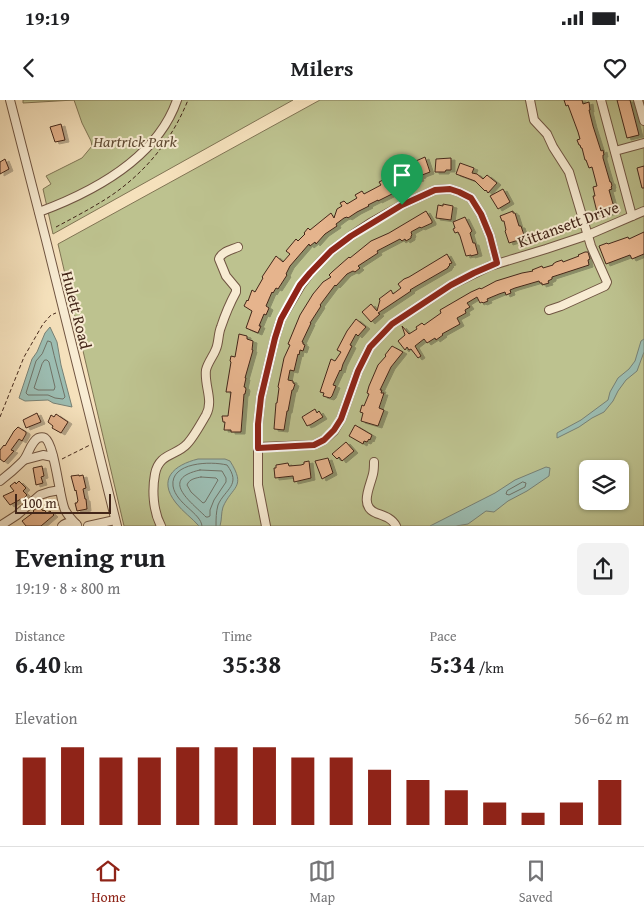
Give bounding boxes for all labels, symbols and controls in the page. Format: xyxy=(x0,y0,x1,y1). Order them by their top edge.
text: 19:19 xyxy=(25,4,70,32)
text: Milers xyxy=(291,52,353,84)
icon: back xyxy=(15,54,43,82)
icon: heart xyxy=(601,54,629,82)
park label: Hartrick Park xyxy=(92,129,177,153)
pin xyxy=(381,154,423,205)
icon: arrive xyxy=(388,161,416,189)
street label: Kittansett Drive xyxy=(514,195,622,253)
street label: Hulett Road xyxy=(56,268,98,352)
map controls xyxy=(579,460,629,510)
button: layers xyxy=(579,460,629,510)
scale bar xyxy=(15,491,111,514)
text: 100 m xyxy=(22,493,57,513)
text: Evening run xyxy=(15,536,166,577)
button: share xyxy=(577,543,629,595)
text: 19:19 · 8 × 800 m xyxy=(15,576,120,600)
text: Distance xyxy=(15,626,65,646)
text: Time xyxy=(222,626,252,646)
text: Pace xyxy=(430,626,457,646)
text: 6.40 xyxy=(15,646,61,682)
text: 35:38 xyxy=(222,646,281,682)
text: 5:34 xyxy=(430,646,476,682)
text: km xyxy=(61,658,83,678)
text: /km xyxy=(476,658,504,678)
text: Elevation xyxy=(15,706,78,730)
text: 56–62 m xyxy=(574,706,629,730)
tab: Home xyxy=(91,857,126,907)
tab: Map xyxy=(308,857,336,907)
tab: Saved xyxy=(519,857,553,907)

